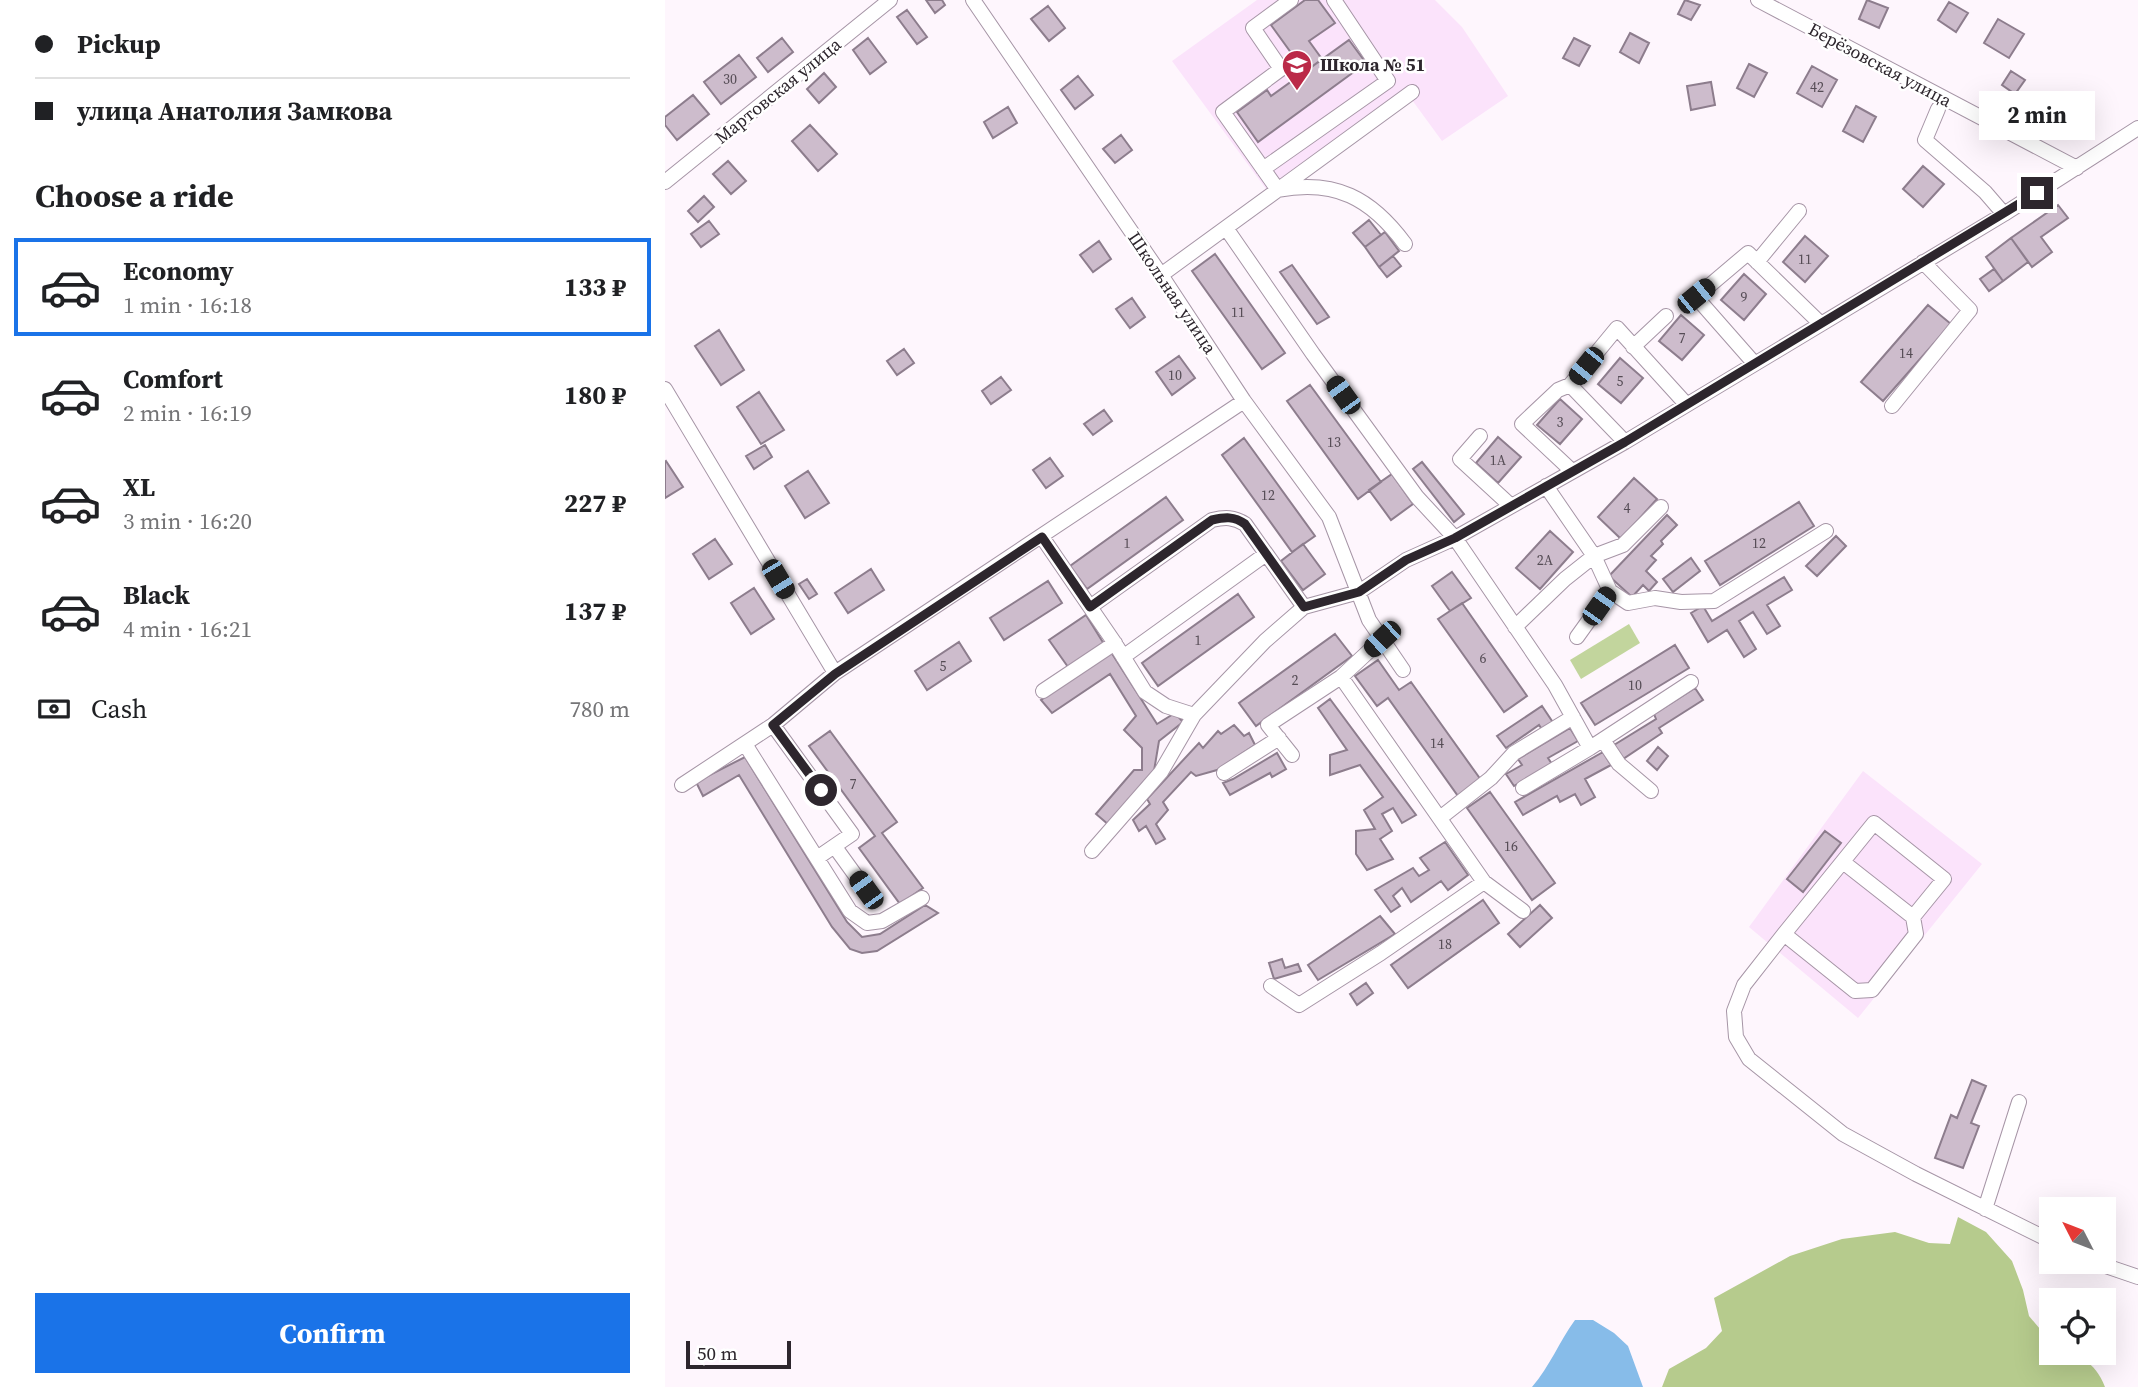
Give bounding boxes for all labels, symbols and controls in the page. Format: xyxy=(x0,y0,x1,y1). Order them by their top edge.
street label: Берёзовская улица xyxy=(1804,16,1957,113)
text: Pickup xyxy=(77,26,161,62)
street label: Мартовская улица xyxy=(709,31,847,149)
school or university icon: Школа № 51 xyxy=(1280,48,1314,92)
place label: Школа № 51 xyxy=(1320,52,1425,77)
house number: 30 xyxy=(723,69,737,89)
house number: 42 xyxy=(1810,77,1824,97)
callout: 2 min xyxy=(1979,92,2095,140)
text: улица Анатолия Замкова xyxy=(77,93,392,129)
text: 2 min xyxy=(2007,99,2067,131)
text: Choose a ride xyxy=(35,174,234,218)
route end xyxy=(2021,177,2053,209)
street label: Школьная улица xyxy=(1122,227,1223,359)
house number: 11 xyxy=(1798,249,1812,269)
text: Economy xyxy=(123,253,234,289)
icon: car xyxy=(39,256,102,319)
text: 133 ₽ xyxy=(564,269,626,305)
car xyxy=(1674,275,1719,317)
house number: 9 xyxy=(1741,287,1748,307)
text: 1 min · 16:18 xyxy=(123,289,252,321)
house number: 11 xyxy=(1231,302,1245,322)
house number: 7 xyxy=(1679,328,1686,348)
car xyxy=(1565,343,1608,389)
house number: 14 xyxy=(1899,343,1913,363)
text: Comfort xyxy=(123,361,223,397)
icon: car xyxy=(39,364,102,427)
house number: 10 xyxy=(1168,365,1182,385)
house number: 5 xyxy=(1617,371,1624,391)
car xyxy=(1323,372,1364,418)
text: 180 ₽ xyxy=(564,377,626,413)
text: 2 min · 16:19 xyxy=(123,397,252,429)
house number: 3 xyxy=(1557,412,1564,432)
house number: 13 xyxy=(1327,432,1341,452)
house number: 1А xyxy=(1490,450,1507,470)
text: XL xyxy=(123,469,155,505)
icon: car xyxy=(39,472,102,535)
text: 227 ₽ xyxy=(564,485,626,521)
house number: 12 xyxy=(1261,485,1275,505)
house number: 4 xyxy=(1624,498,1631,518)
text: 3 min · 16:20 xyxy=(123,505,252,537)
house number: 1 xyxy=(1124,533,1131,553)
house number: 12 xyxy=(1752,533,1766,553)
house number: 2А xyxy=(1537,550,1554,570)
car xyxy=(759,556,798,602)
text: Black xyxy=(123,577,190,613)
icon: car xyxy=(39,580,102,643)
car xyxy=(1579,583,1620,629)
text: 137 ₽ xyxy=(564,593,626,629)
text: 4 min · 16:21 xyxy=(123,613,252,645)
car xyxy=(1360,617,1405,661)
house number: 1 xyxy=(1195,630,1202,650)
house number: 6 xyxy=(1480,648,1487,668)
house number: 5 xyxy=(940,656,947,676)
house number: 2 xyxy=(1292,670,1299,690)
house number: 10 xyxy=(1628,675,1642,695)
icon: cash xyxy=(35,690,73,728)
text: Cash xyxy=(91,691,147,727)
text: 780 m xyxy=(569,693,630,725)
house number: 14 xyxy=(1430,733,1444,753)
route start xyxy=(805,774,837,806)
house number: 7 xyxy=(850,774,857,794)
house number: 16 xyxy=(1504,836,1518,856)
car xyxy=(846,867,887,913)
house number: 18 xyxy=(1438,934,1452,954)
north arrow xyxy=(2039,1197,2116,1274)
map controls xyxy=(2039,1197,2116,1365)
button: locate xyxy=(2039,1288,2116,1365)
button: Confirm xyxy=(35,1293,630,1373)
scale bar xyxy=(686,1338,791,1370)
text: 50 m xyxy=(697,1340,738,1366)

